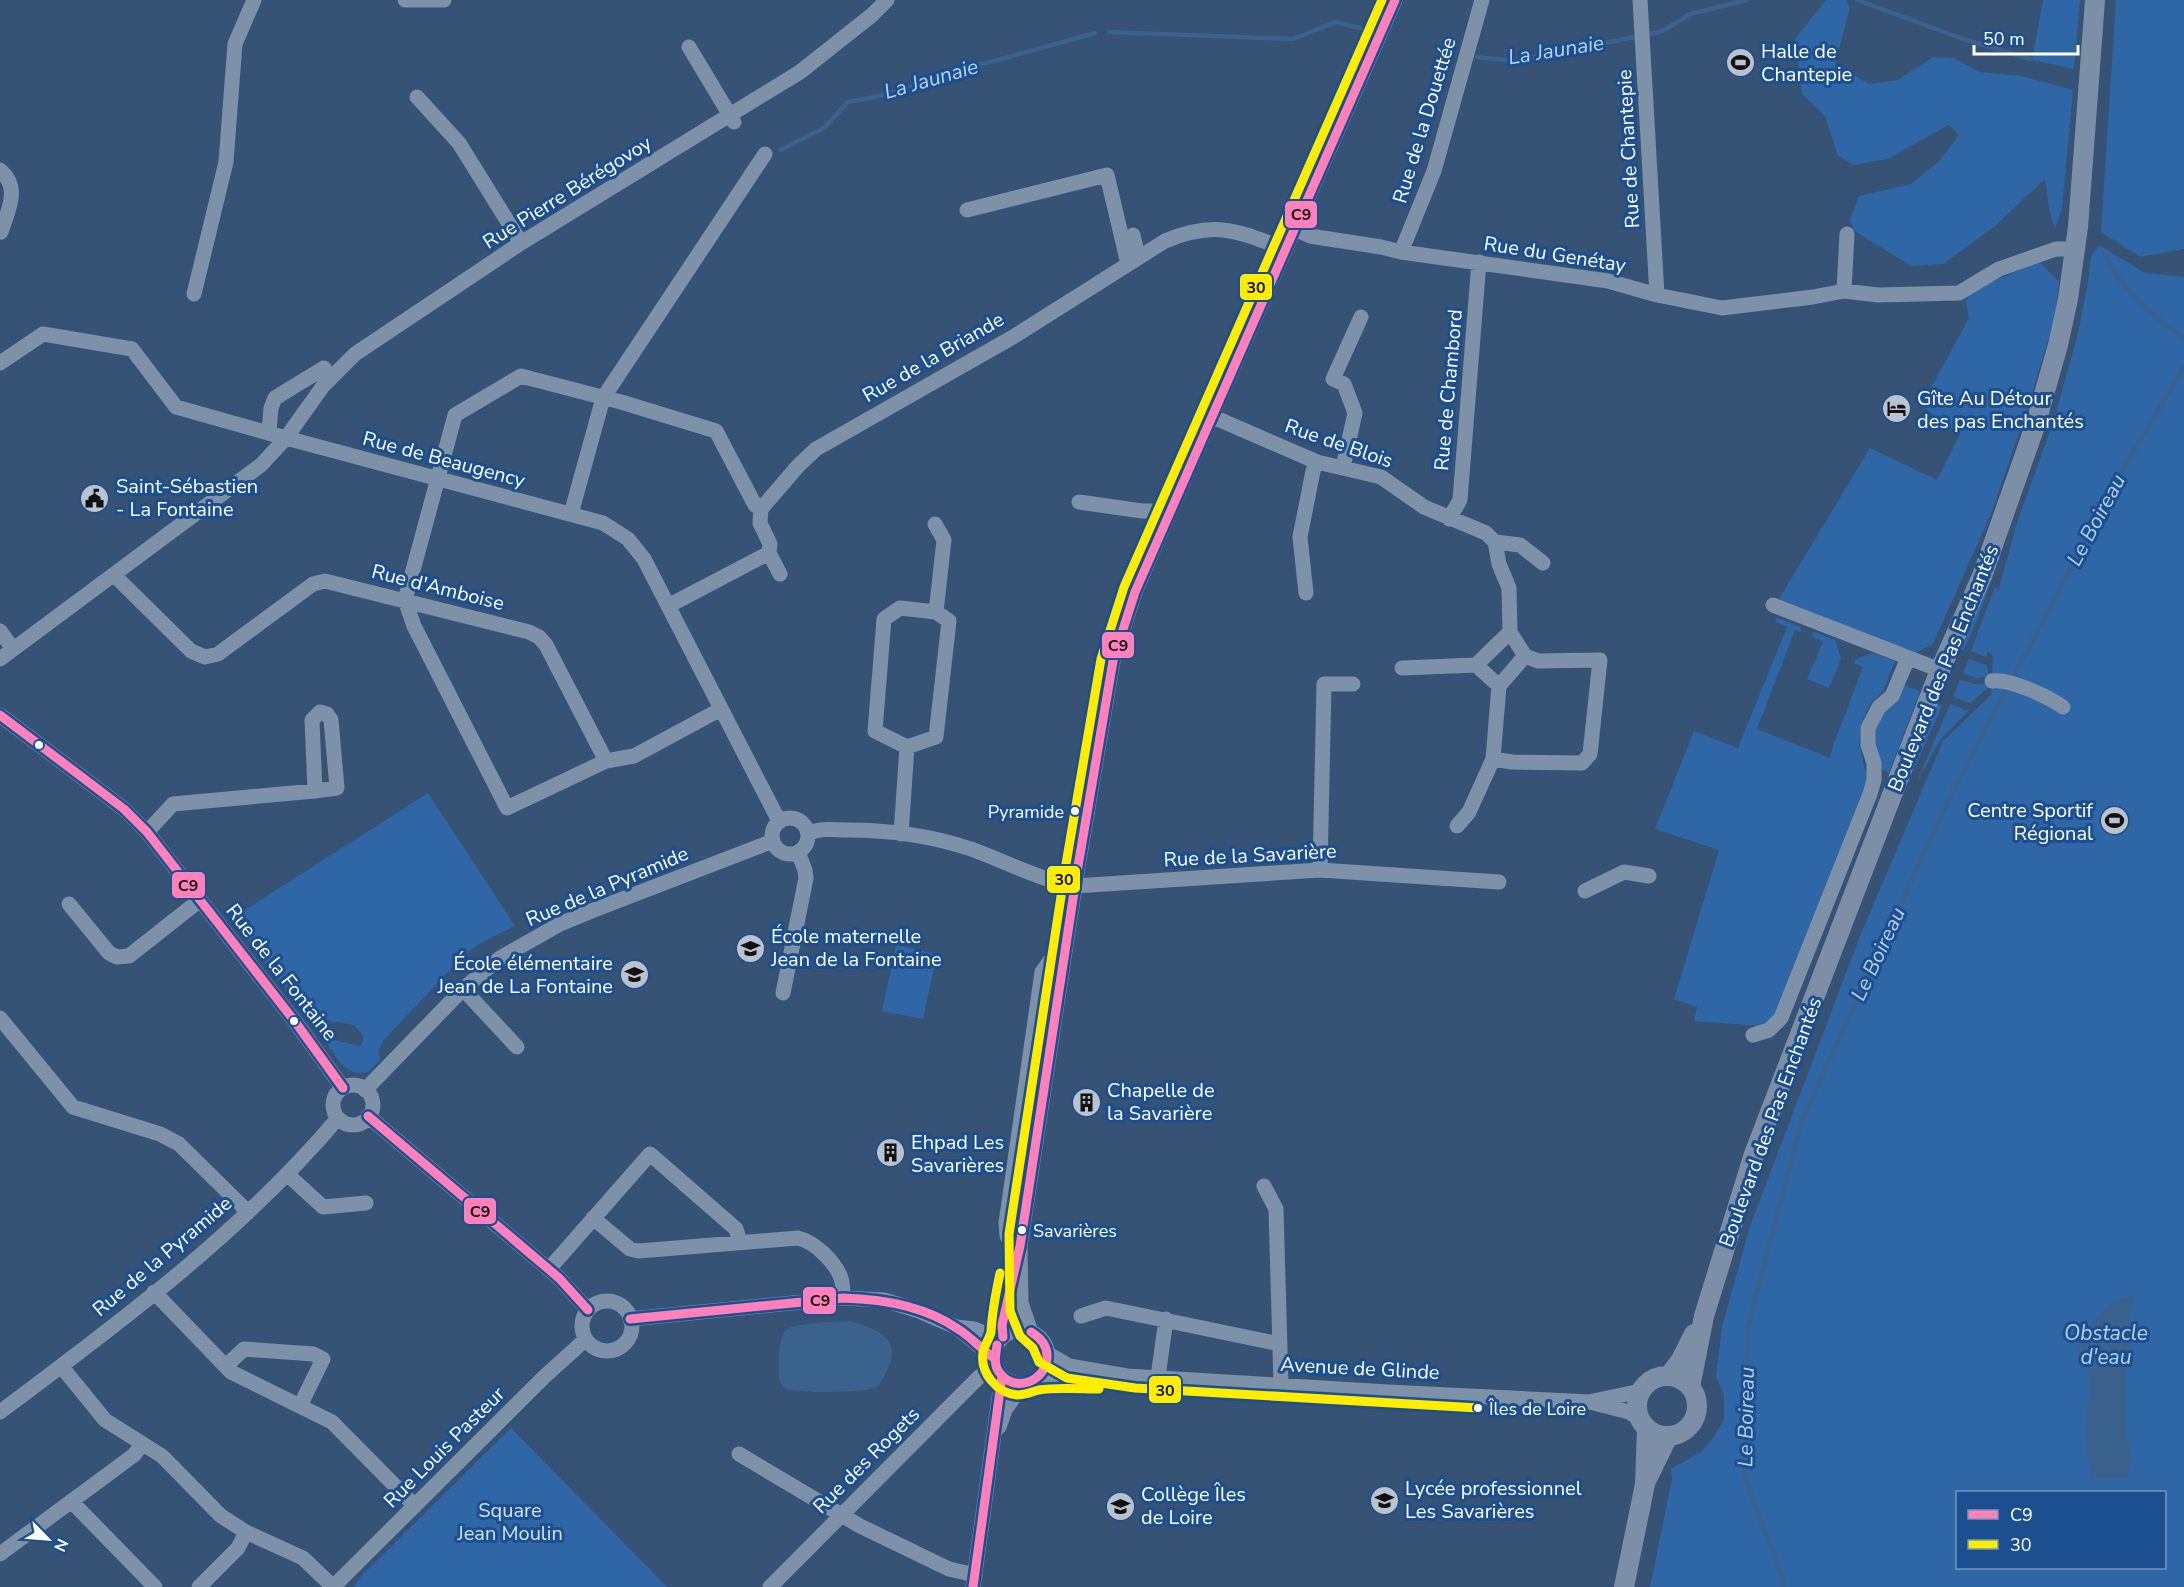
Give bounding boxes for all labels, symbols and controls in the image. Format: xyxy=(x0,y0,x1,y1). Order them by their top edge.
scale bar xyxy=(1974,18,2078,56)
text: 50 m xyxy=(1983,27,2025,51)
water label: La Jaunaie xyxy=(1506,29,1606,71)
street label: Rue de la Douettée xyxy=(1386,34,1463,206)
place label: Halle de Chantepie xyxy=(1761,38,1852,88)
sports icon: Halle de Chantepie xyxy=(1724,46,1756,78)
water label: La Jaunaie xyxy=(881,52,981,106)
street label: Rue de Chantepie xyxy=(1611,69,1646,229)
street label: Rue Pierre Bérégovoy xyxy=(478,129,657,255)
line badge: C9 xyxy=(1284,200,1318,229)
text: C9 xyxy=(1291,204,1311,226)
street label: Rue du Genétay xyxy=(1482,230,1629,279)
line badge: 30 xyxy=(1239,273,1273,301)
text: 30 xyxy=(1246,277,1266,299)
street label: Rue de la Briande xyxy=(858,306,1009,409)
street label: Rue de Chambord xyxy=(1428,308,1469,472)
place label: Gîte Au Détour des pas Enchantés xyxy=(1917,385,2084,435)
hotel icon: Gîte Au Détour des pas Enchantés xyxy=(1880,393,1912,425)
street label: Rue de Blois xyxy=(1281,412,1396,475)
street label: Rue de Beaugency xyxy=(360,425,529,494)
water label: Le Boireau xyxy=(2060,469,2132,571)
place label: Saint-Sébastien - La Fontaine xyxy=(116,473,258,523)
public building icon: Saint-Sébastien - La Fontaine xyxy=(79,482,111,514)
street label: Boulevard des Pas Enchantés xyxy=(1881,541,2005,796)
street label: Rue d'Amboise xyxy=(369,558,507,617)
line badge: C9 xyxy=(1101,631,1135,659)
text: C9 xyxy=(1108,635,1128,657)
unlabelled marker xyxy=(33,739,45,751)
place label: Centre Sportif Régional xyxy=(1967,797,2093,847)
place label: Pyramide xyxy=(988,800,1064,824)
marker: Pyramide xyxy=(1069,805,1081,817)
sports icon: Centre Sportif Régional xyxy=(2098,805,2130,837)
street label: Rue de la Savarière xyxy=(1163,837,1337,874)
street label: Rue de la Pyramide xyxy=(522,840,693,933)
line badge: 30 xyxy=(1046,865,1081,894)
text: 30 xyxy=(1054,869,1074,891)
line badge: C9 xyxy=(171,871,206,899)
text: C9 xyxy=(178,875,198,897)
street label: Rue de la Fontaine xyxy=(220,898,344,1046)
water label: Le Boireau xyxy=(1844,903,1912,1005)
place label: École maternelle Jean de la Fontaine xyxy=(770,923,942,973)
school or university icon: École maternelle Jean de la Fontaine xyxy=(734,932,766,964)
place label: École élémentaire Jean de La Fontaine xyxy=(436,950,613,1000)
school or university icon: École élémentaire Jean de La Fontaine xyxy=(618,958,650,990)
street label: Boulevard des Pas Enchantés xyxy=(1713,993,1828,1251)
unlabelled marker xyxy=(288,1015,300,1027)
place label: Chapelle de la Savarière xyxy=(1107,1077,1215,1127)
building icon: Chapelle de la Savarière xyxy=(1070,1086,1102,1118)
place label: Ehpad Les Savarières xyxy=(911,1129,1004,1179)
building icon: Ehpad Les Savarières xyxy=(874,1137,906,1169)
street label: Rue de la Pyramide xyxy=(87,1190,238,1323)
line badge: C9 xyxy=(463,1197,497,1225)
text: C9 xyxy=(470,1201,490,1223)
place label: Savarières xyxy=(1033,1219,1117,1243)
marker: Savarières xyxy=(1016,1224,1028,1236)
line badge: C9 xyxy=(802,1286,837,1315)
text: C9 xyxy=(810,1290,830,1312)
water label: Obstacle d'eau xyxy=(2064,1319,2148,1371)
street label: Avenue de Glinde xyxy=(1280,1351,1440,1386)
water label: Le Boireau xyxy=(1731,1367,1761,1467)
line badge: 30 xyxy=(1148,1375,1182,1404)
text: 30 xyxy=(1155,1380,1175,1402)
street label: Rue Louis Pasteur xyxy=(378,1381,511,1514)
place label: Îles de Loire xyxy=(1488,1397,1586,1421)
street label: Rue des Rogets xyxy=(807,1401,926,1520)
marker: Îles de Loire xyxy=(1472,1402,1484,1414)
place label: Lycée professionnel Les Savarières xyxy=(1405,1475,1582,1525)
place label: Collège Îles de Loire xyxy=(1141,1481,1246,1531)
school or university icon: Lycée professionnel Les Savarières xyxy=(1368,1484,1400,1516)
school or university icon: Collège Îles de Loire xyxy=(1104,1490,1136,1522)
legend xyxy=(1956,1491,2166,1569)
park label: Square Jean Moulin xyxy=(456,1497,563,1547)
text: C9 xyxy=(2010,1503,2033,1527)
north arrow xyxy=(18,1509,78,1569)
text: 30 xyxy=(2010,1533,2032,1557)
text: N xyxy=(48,1535,73,1555)

